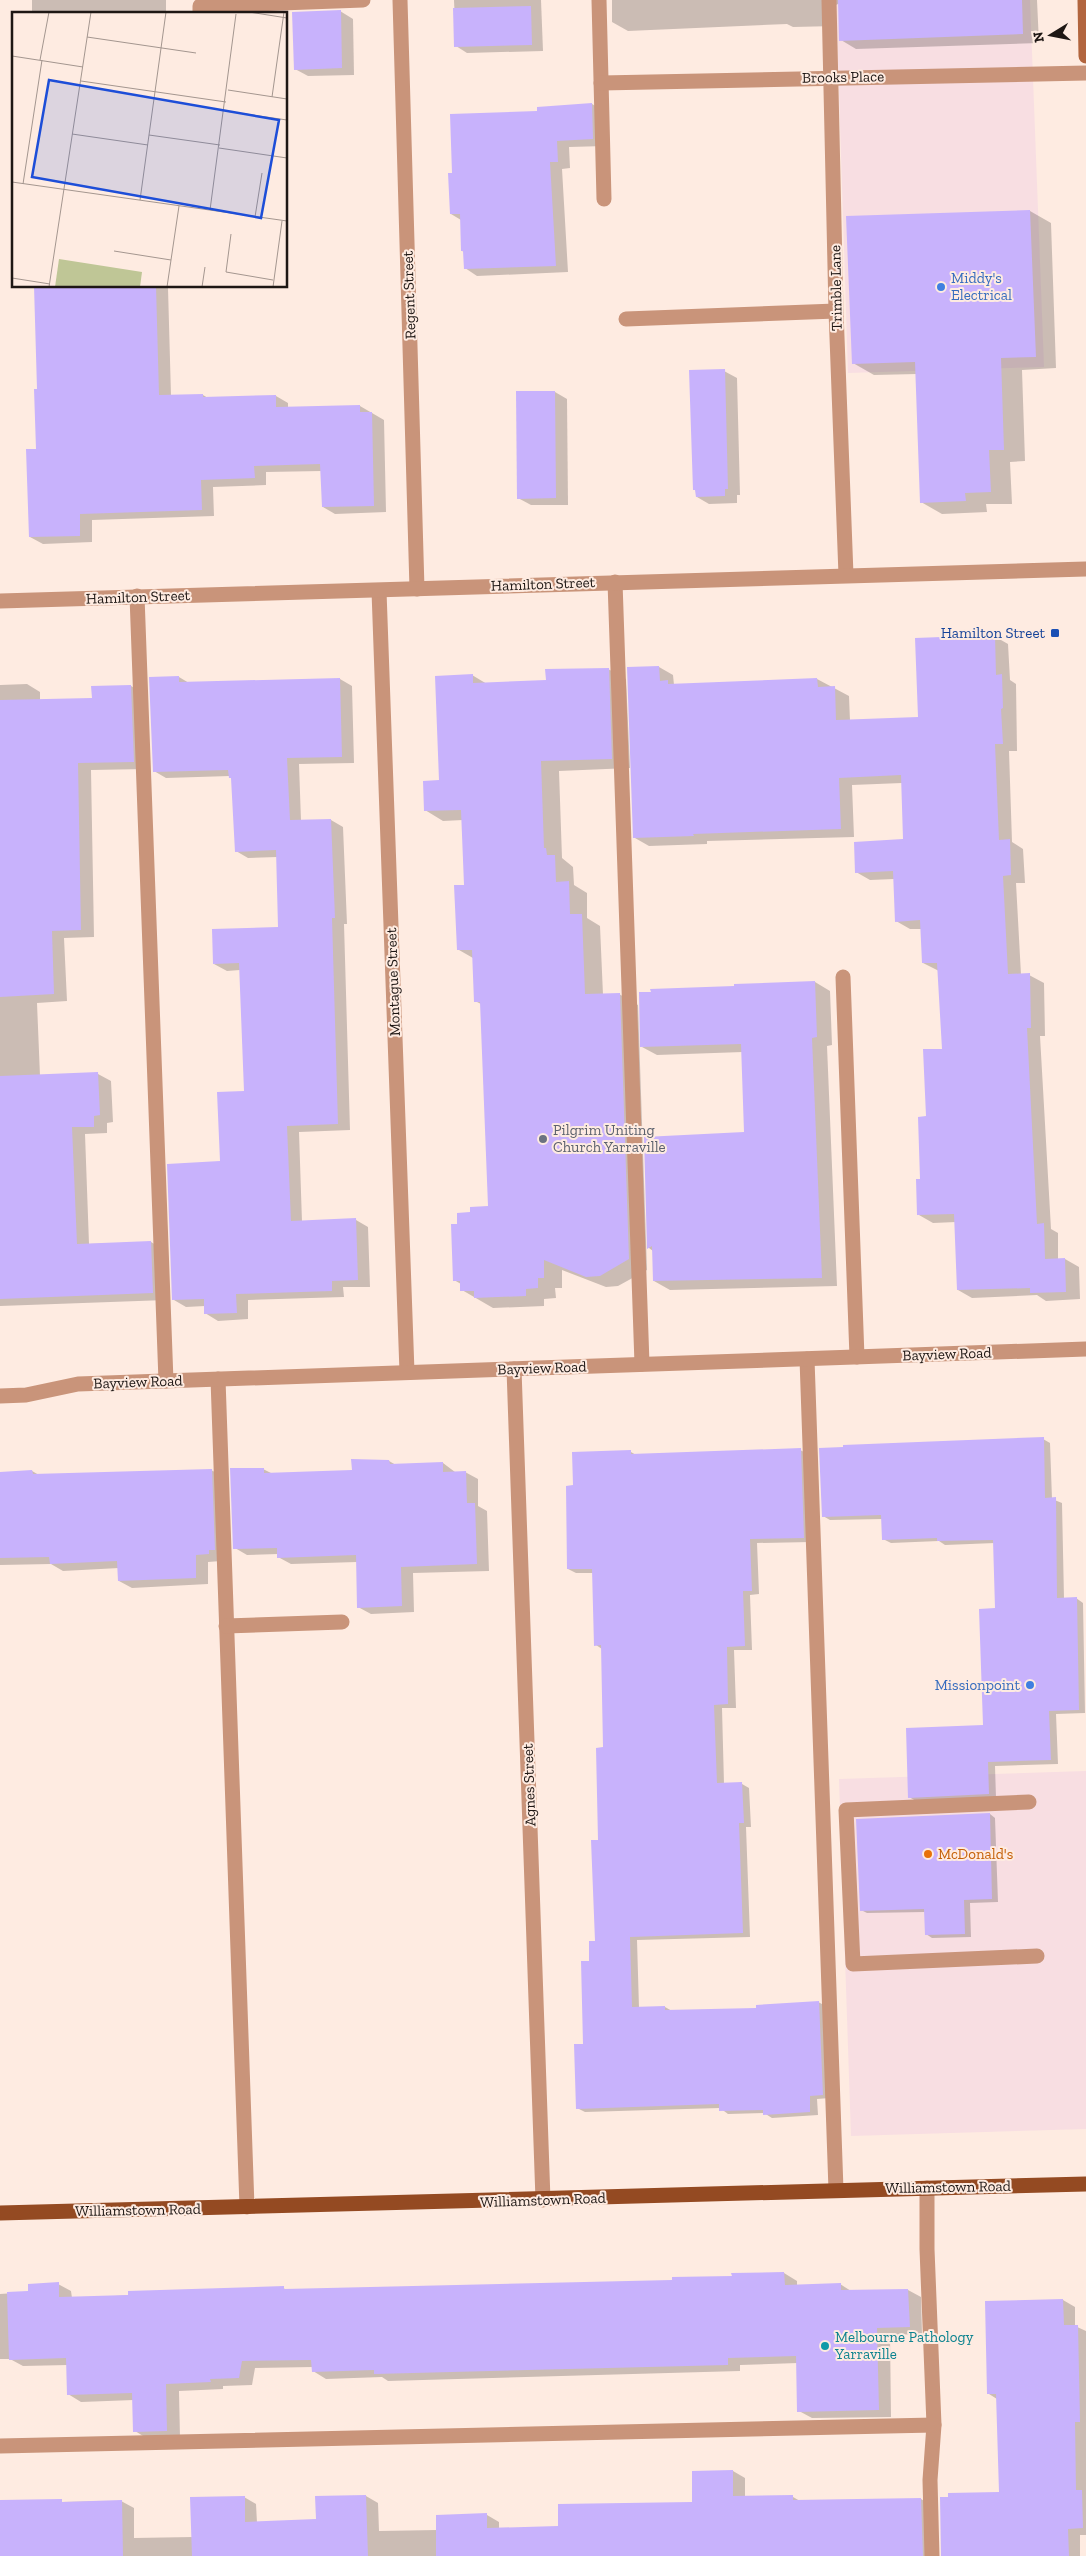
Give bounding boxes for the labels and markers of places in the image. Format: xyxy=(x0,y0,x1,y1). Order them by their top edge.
place label: Middy's Electrical xyxy=(951,269,1012,304)
marker: Middy's Electrical xyxy=(935,281,947,293)
place label: Hamilton Street xyxy=(941,624,1045,642)
marker: Hamilton Street xyxy=(1049,627,1061,639)
place label: Pilgrim Uniting Church Yarraville xyxy=(553,1121,666,1156)
marker: Pilgrim Uniting Church Yarraville xyxy=(537,1133,549,1145)
place label: Missionpoint xyxy=(935,1676,1020,1694)
marker: Missionpoint xyxy=(1024,1679,1036,1691)
place label: McDonald's xyxy=(938,1845,1013,1863)
marker: McDonald's xyxy=(922,1848,934,1860)
place label: Melbourne Pathology Yarraville xyxy=(834,2328,974,2363)
marker: Melbourne Pathology Yarraville xyxy=(819,2340,831,2352)

